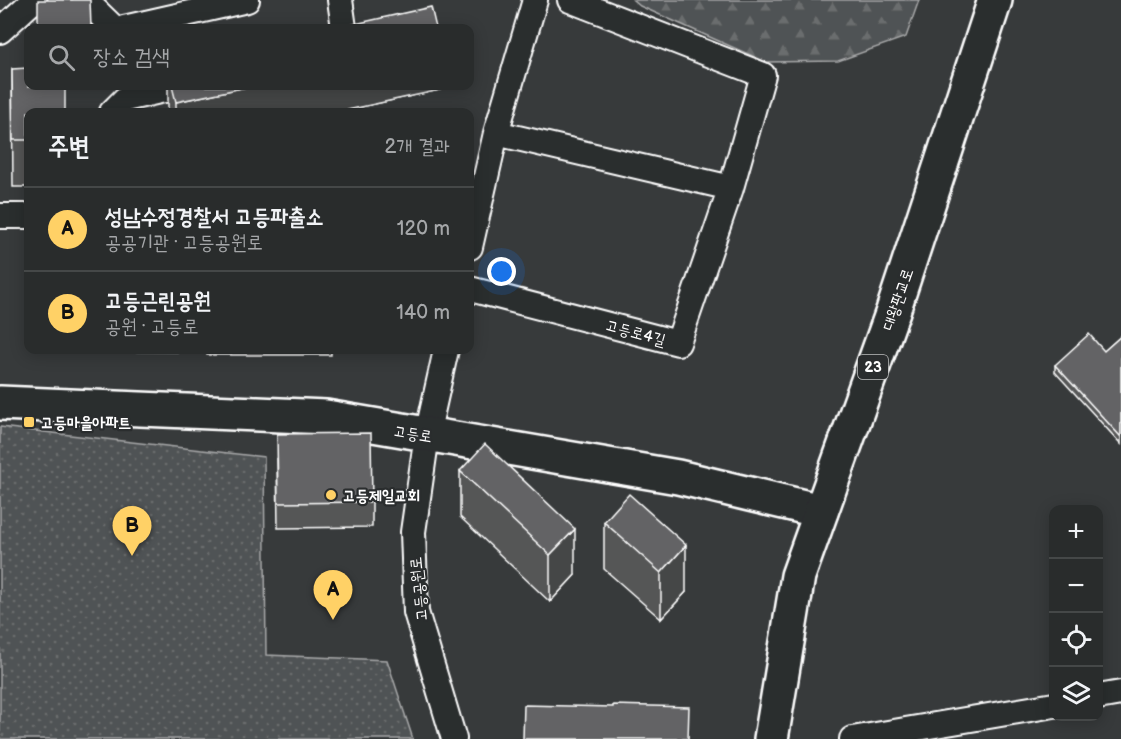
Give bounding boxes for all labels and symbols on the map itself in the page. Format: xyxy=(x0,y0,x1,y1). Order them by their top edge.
your location xyxy=(487,257,516,286)
street label: 대왕판교로 xyxy=(879,266,918,333)
street label: 고등로4길 xyxy=(604,316,668,351)
road number: 23 xyxy=(858,355,888,379)
place label: 고등마을아파트 xyxy=(41,414,131,433)
marker: 고등마을아파트 xyxy=(22,415,36,429)
street label: 고등로 xyxy=(392,422,433,447)
place label: 고등제일교회 xyxy=(343,487,420,506)
marker: 고등제일교회 xyxy=(324,488,338,502)
pin: B xyxy=(112,506,152,556)
street label: 고등공원로 xyxy=(407,556,432,622)
pin: A xyxy=(314,570,352,620)

